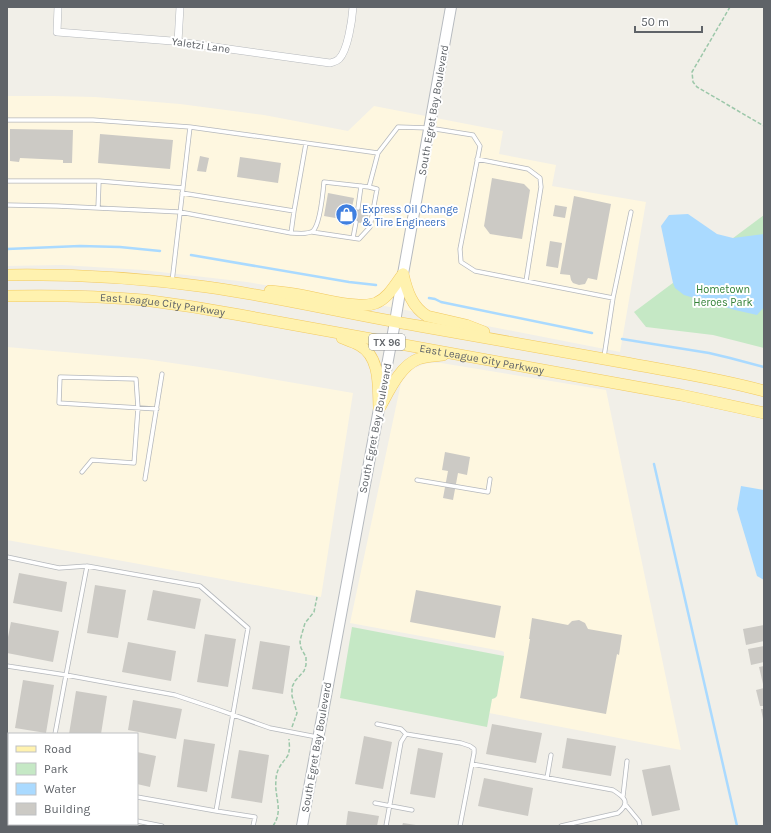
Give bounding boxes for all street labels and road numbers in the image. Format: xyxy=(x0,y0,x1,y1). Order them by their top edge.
street label: Yaletzi Lane xyxy=(171,35,231,56)
street label: South Egret Bay Boulevard xyxy=(416,44,451,176)
street label: East League City Parkway xyxy=(100,291,226,319)
road number: TX 96 xyxy=(369,334,405,350)
street label: East League City Parkway xyxy=(418,342,545,377)
street label: South Egret Bay Boulevard xyxy=(356,362,395,494)
street label: South Egret Bay Boulevard xyxy=(299,681,334,813)

